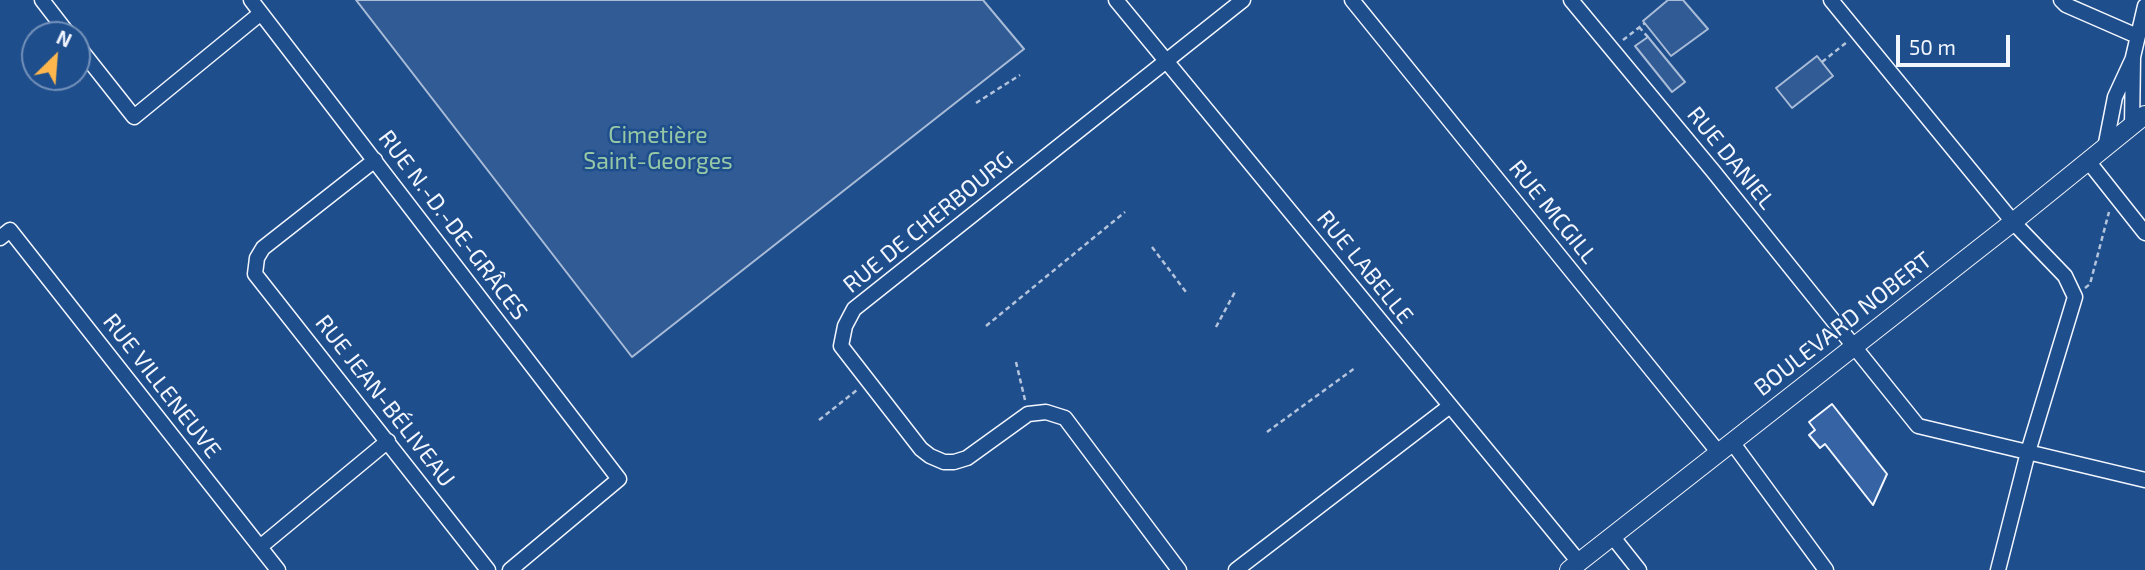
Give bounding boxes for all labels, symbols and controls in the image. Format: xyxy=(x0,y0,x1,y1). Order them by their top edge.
north arrow xyxy=(21,21,91,91)
scale bar xyxy=(1900,21,2014,65)
text: N xyxy=(53,25,75,52)
text: 50 m xyxy=(1909,34,1956,59)
street label: RUE DANIEL xyxy=(1681,101,1781,215)
park label: Cimetière Saint-Georges xyxy=(583,121,733,175)
street label: RUE N.-D.-DE-GRÂCES xyxy=(373,125,533,325)
street label: RUE DE CHERBOURG xyxy=(838,145,1018,299)
street label: RUE MCGILL xyxy=(1503,155,1603,269)
street label: RUE LABELLE xyxy=(1311,205,1419,329)
street label: BOULEVARD NOBERT xyxy=(1749,246,1937,402)
street label: RUE VILLENEUVE xyxy=(97,308,227,464)
street label: RUE JEAN-BÉLIVEAU xyxy=(309,310,461,492)

